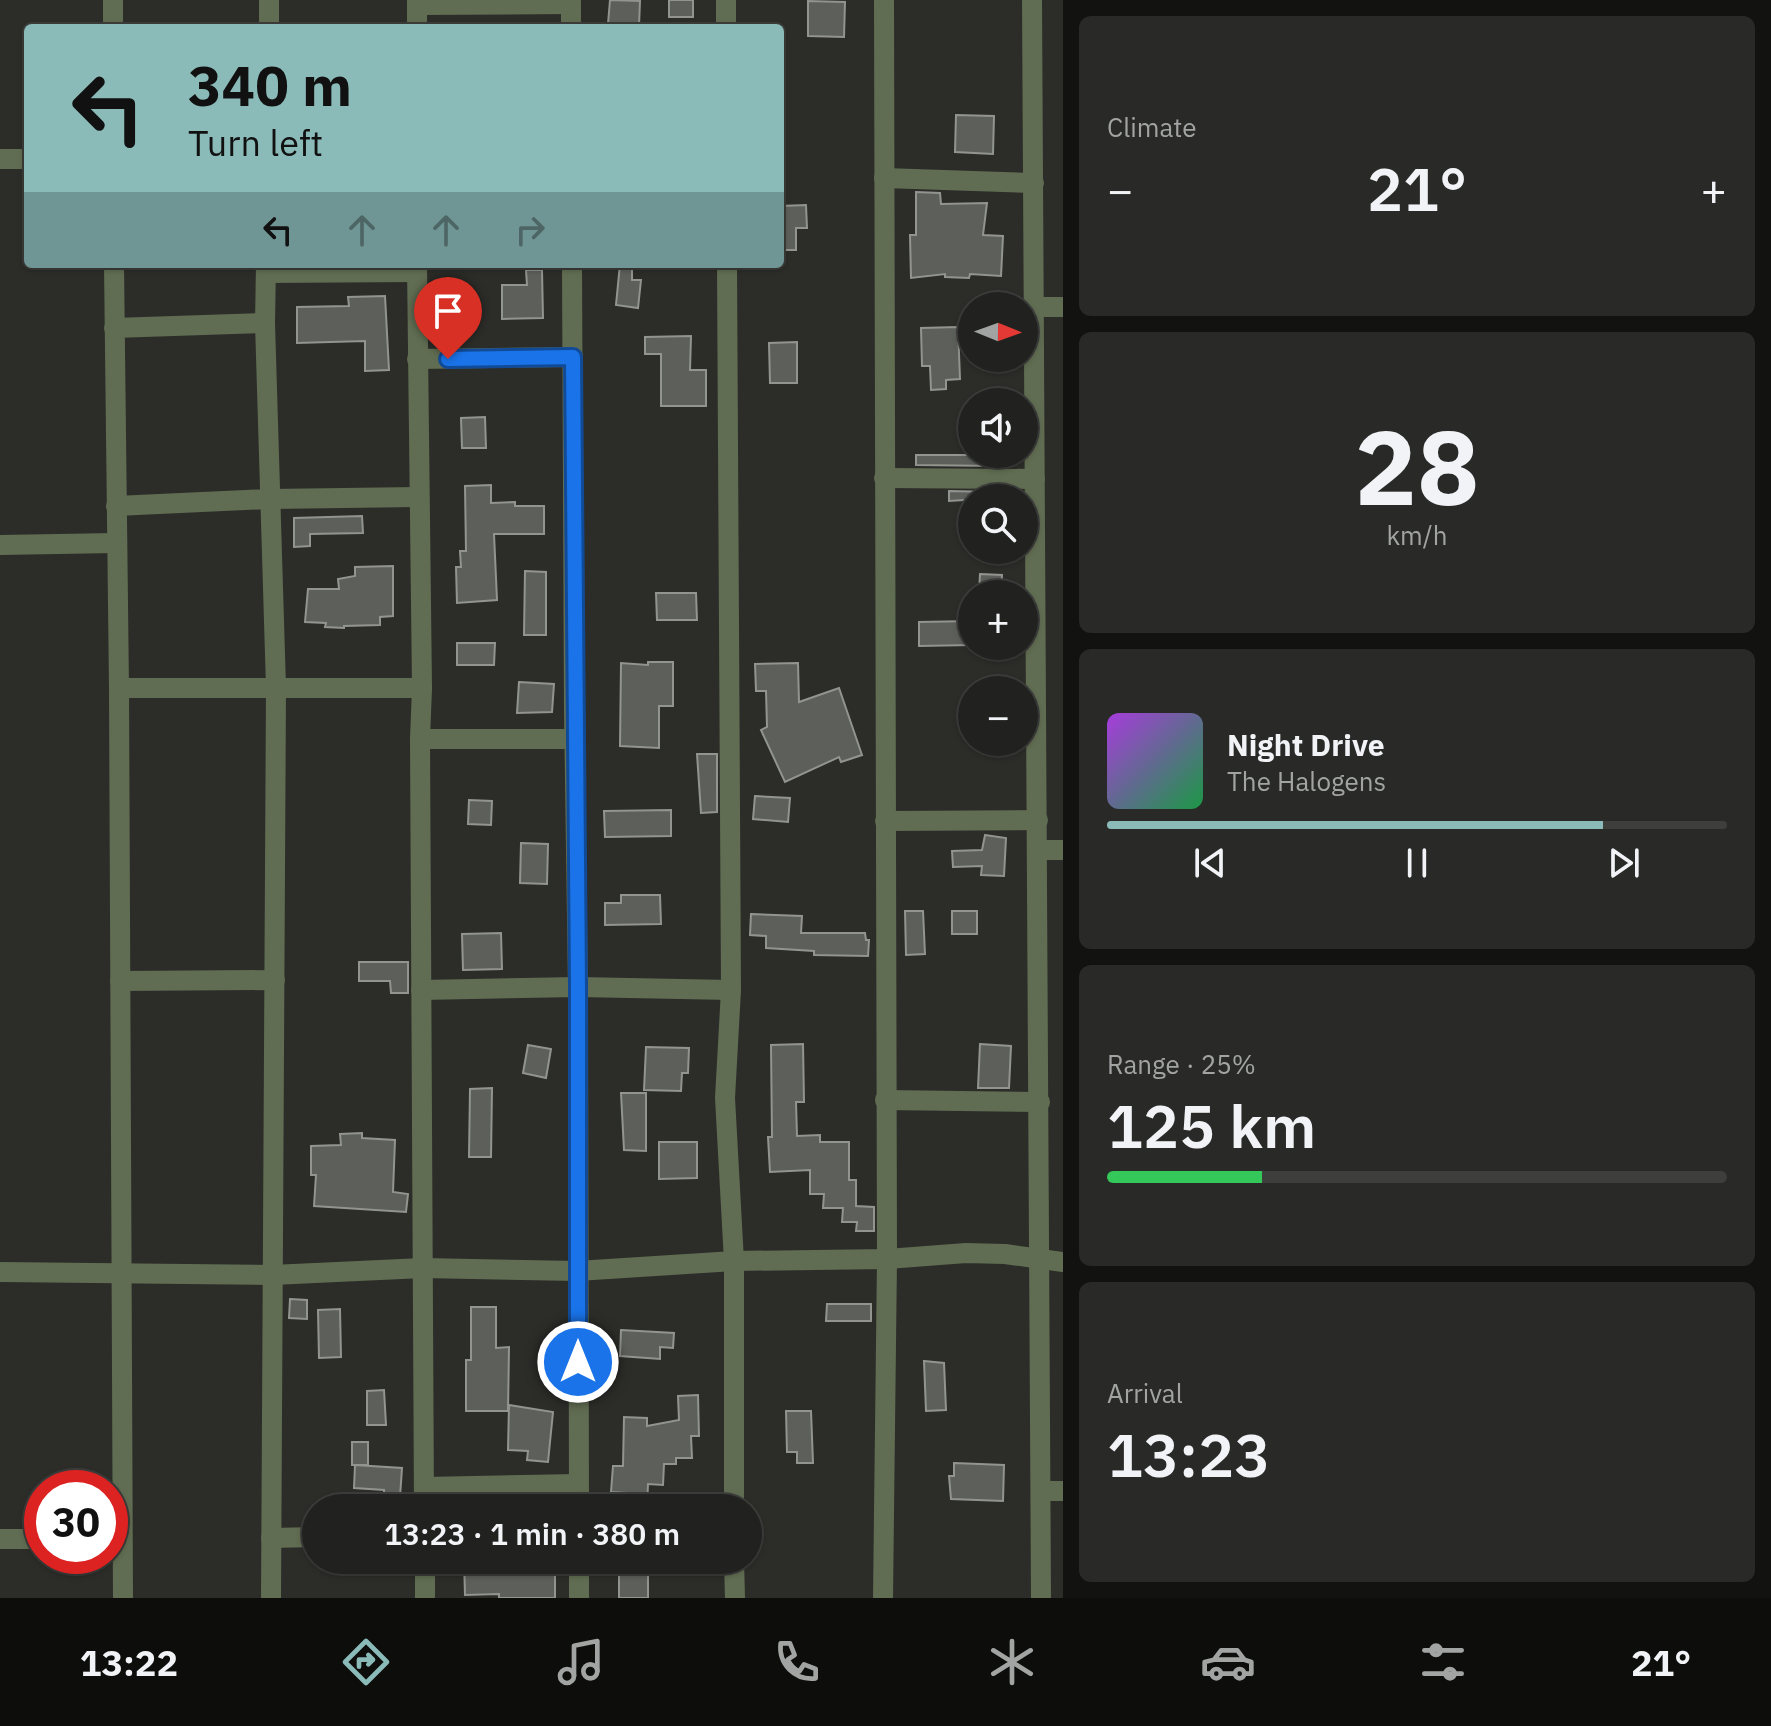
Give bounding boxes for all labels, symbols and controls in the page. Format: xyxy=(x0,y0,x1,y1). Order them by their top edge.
text: 340 m xyxy=(188,49,352,121)
icon: left xyxy=(56,56,160,160)
text: Climate xyxy=(1107,110,1197,144)
text: Turn left xyxy=(188,119,323,166)
text: 21° xyxy=(1367,149,1467,228)
text: − xyxy=(1107,161,1133,218)
text: + xyxy=(1701,161,1727,218)
icon: left xyxy=(256,208,300,252)
icon: ahead xyxy=(340,208,384,252)
icon: ahead xyxy=(424,208,468,252)
icon: right xyxy=(508,208,552,252)
pin xyxy=(414,277,482,359)
icon: arrive xyxy=(426,289,470,333)
north arrow xyxy=(958,292,1038,372)
map controls xyxy=(958,292,1038,756)
button: sound xyxy=(958,388,1038,468)
text: 28 xyxy=(1355,398,1479,534)
button: search xyxy=(958,484,1038,564)
text: km/h xyxy=(1386,518,1448,552)
button: + xyxy=(958,580,1038,660)
button: − xyxy=(958,676,1038,756)
text: Night Drive xyxy=(1227,725,1385,764)
text: The Halogens xyxy=(1227,764,1386,798)
icon: previous xyxy=(1188,841,1232,885)
icon: pause xyxy=(1395,841,1439,885)
icon: next xyxy=(1602,841,1646,885)
text: Range · 25% xyxy=(1107,1047,1256,1081)
text: 125 km xyxy=(1107,1086,1316,1165)
position arrow xyxy=(536,1320,620,1404)
text: Arrival xyxy=(1107,1376,1183,1410)
text: 13:23 xyxy=(1107,1415,1270,1494)
speed limit sign: 30 xyxy=(24,1470,128,1574)
text: 13:23 · 1 min · 380 m xyxy=(384,1514,680,1553)
icon: directions xyxy=(338,1634,394,1690)
icon: music xyxy=(553,1634,609,1690)
icon: phone xyxy=(769,1634,825,1690)
icon: climate xyxy=(984,1634,1040,1690)
icon: car xyxy=(1200,1634,1256,1690)
icon: filters xyxy=(1415,1634,1471,1690)
text: 13:22 xyxy=(80,1639,178,1686)
text: 21° xyxy=(1631,1639,1691,1686)

